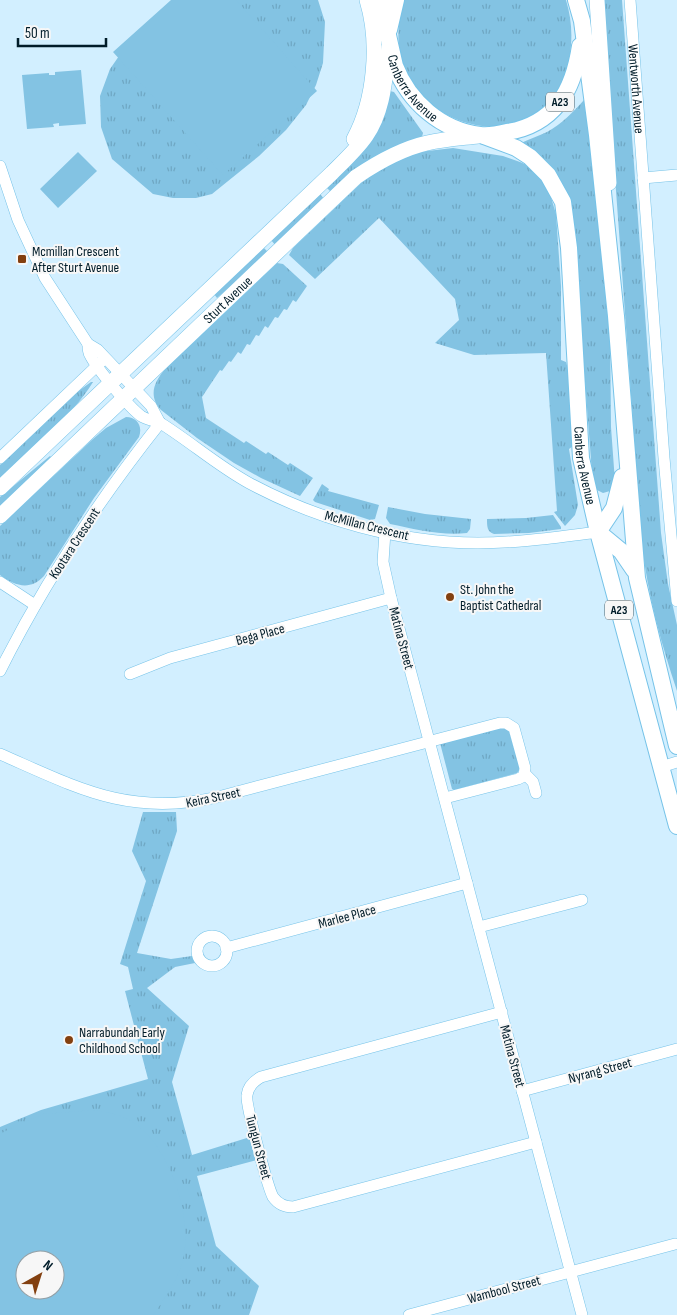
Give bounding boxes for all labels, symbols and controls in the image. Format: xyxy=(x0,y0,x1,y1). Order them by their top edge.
scale bar xyxy=(18,15,105,47)
text: 50 m xyxy=(25,24,50,43)
street label: Wentworth Avenue xyxy=(624,44,648,134)
street label: Canberra Avenue xyxy=(384,53,441,126)
road number: A23 xyxy=(546,92,574,111)
place label: Mcmillan Crescent After Sturt Avenue xyxy=(31,243,119,276)
marker: Mcmillan Crescent After Sturt Avenue xyxy=(16,253,28,265)
street label: Sturt Avenue xyxy=(200,273,256,327)
street label: Canberra Avenue xyxy=(570,426,599,506)
street label: Kootara Crescent xyxy=(45,504,104,582)
street label: McMillan Crescent xyxy=(323,507,411,544)
place label: St. John the Baptist Cathedral xyxy=(460,581,541,614)
marker: St. John the Baptist Cathedral xyxy=(444,591,456,603)
road number: A23 xyxy=(605,600,633,620)
street label: Matina Street xyxy=(385,605,418,671)
street label: Bega Place xyxy=(234,620,286,649)
street label: Keira Street xyxy=(184,783,242,812)
street label: Marlee Place xyxy=(316,901,378,932)
street label: Matina Street xyxy=(496,1023,529,1089)
place label: Narrabundah Early Childhood School xyxy=(79,1024,165,1057)
marker: Narrabundah Early Childhood School xyxy=(63,1034,75,1046)
street label: Nyrang Street xyxy=(566,1054,634,1087)
street label: Tungun Street xyxy=(242,1113,275,1181)
north arrow xyxy=(15,1250,65,1300)
text: N xyxy=(40,1256,56,1274)
street label: Wambool Street xyxy=(466,1272,543,1307)

